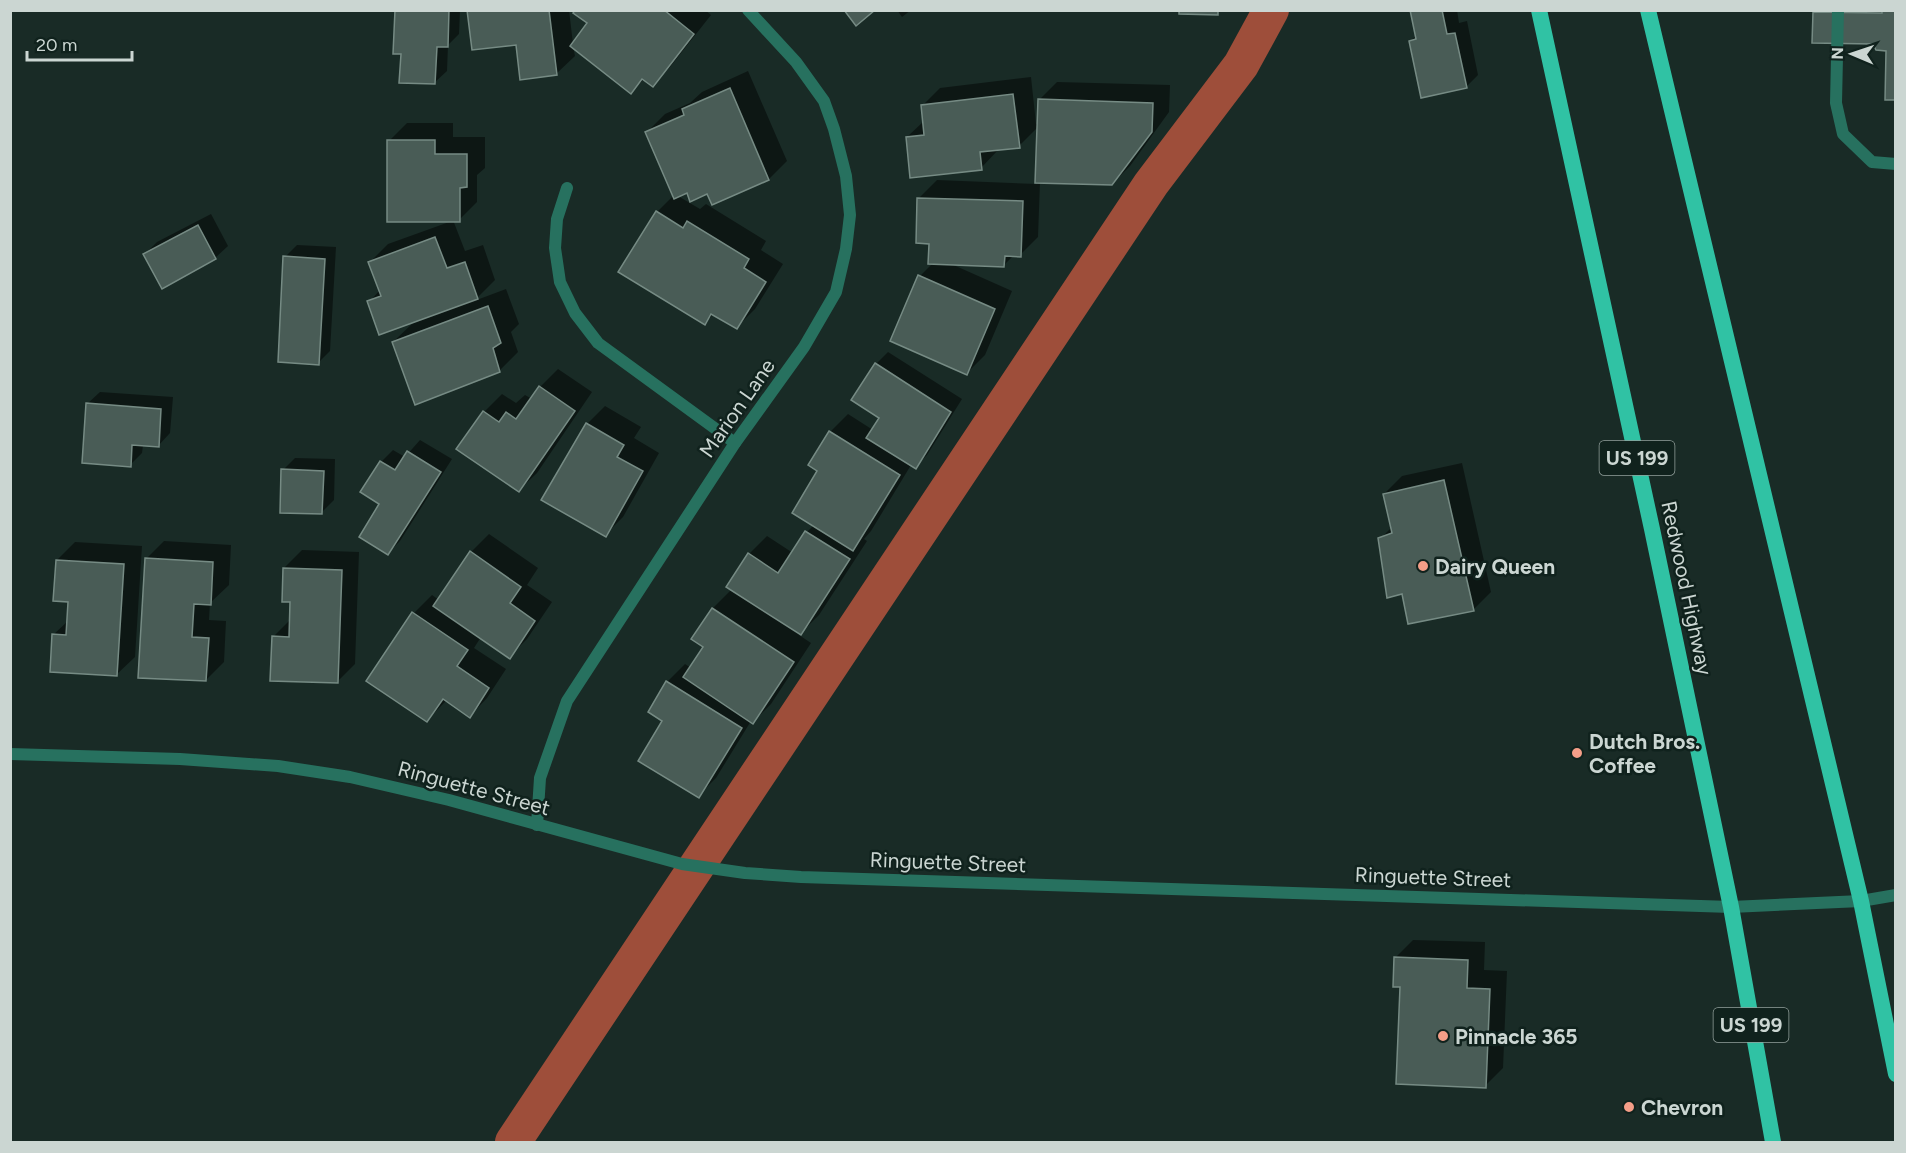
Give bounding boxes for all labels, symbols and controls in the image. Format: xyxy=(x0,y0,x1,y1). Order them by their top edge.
scale bar xyxy=(27,24,132,62)
north arrow xyxy=(1822,24,1882,84)
text: 20 m xyxy=(36,34,77,56)
text: N xyxy=(1828,47,1847,60)
street label: Marion Lane xyxy=(694,354,780,462)
road number: US 199 xyxy=(1600,441,1674,475)
street label: Redwood Highway xyxy=(1656,499,1718,677)
place label: Dairy Queen xyxy=(1435,554,1555,579)
marker: Dairy Queen xyxy=(1416,559,1430,573)
place label: Dutch Bros. Coffee xyxy=(1589,729,1700,778)
marker: Dutch Bros. Coffee xyxy=(1570,746,1584,760)
street label: Ringuette Street xyxy=(395,756,553,820)
street label: Ringuette Street xyxy=(869,847,1027,877)
street label: Ringuette Street xyxy=(1354,862,1512,892)
road number: US 199 xyxy=(1714,1008,1788,1042)
place label: Pinnacle 365 xyxy=(1455,1024,1578,1049)
marker: Pinnacle 365 xyxy=(1436,1029,1450,1043)
place label: Chevron xyxy=(1641,1095,1723,1120)
marker: Chevron xyxy=(1622,1100,1636,1114)

